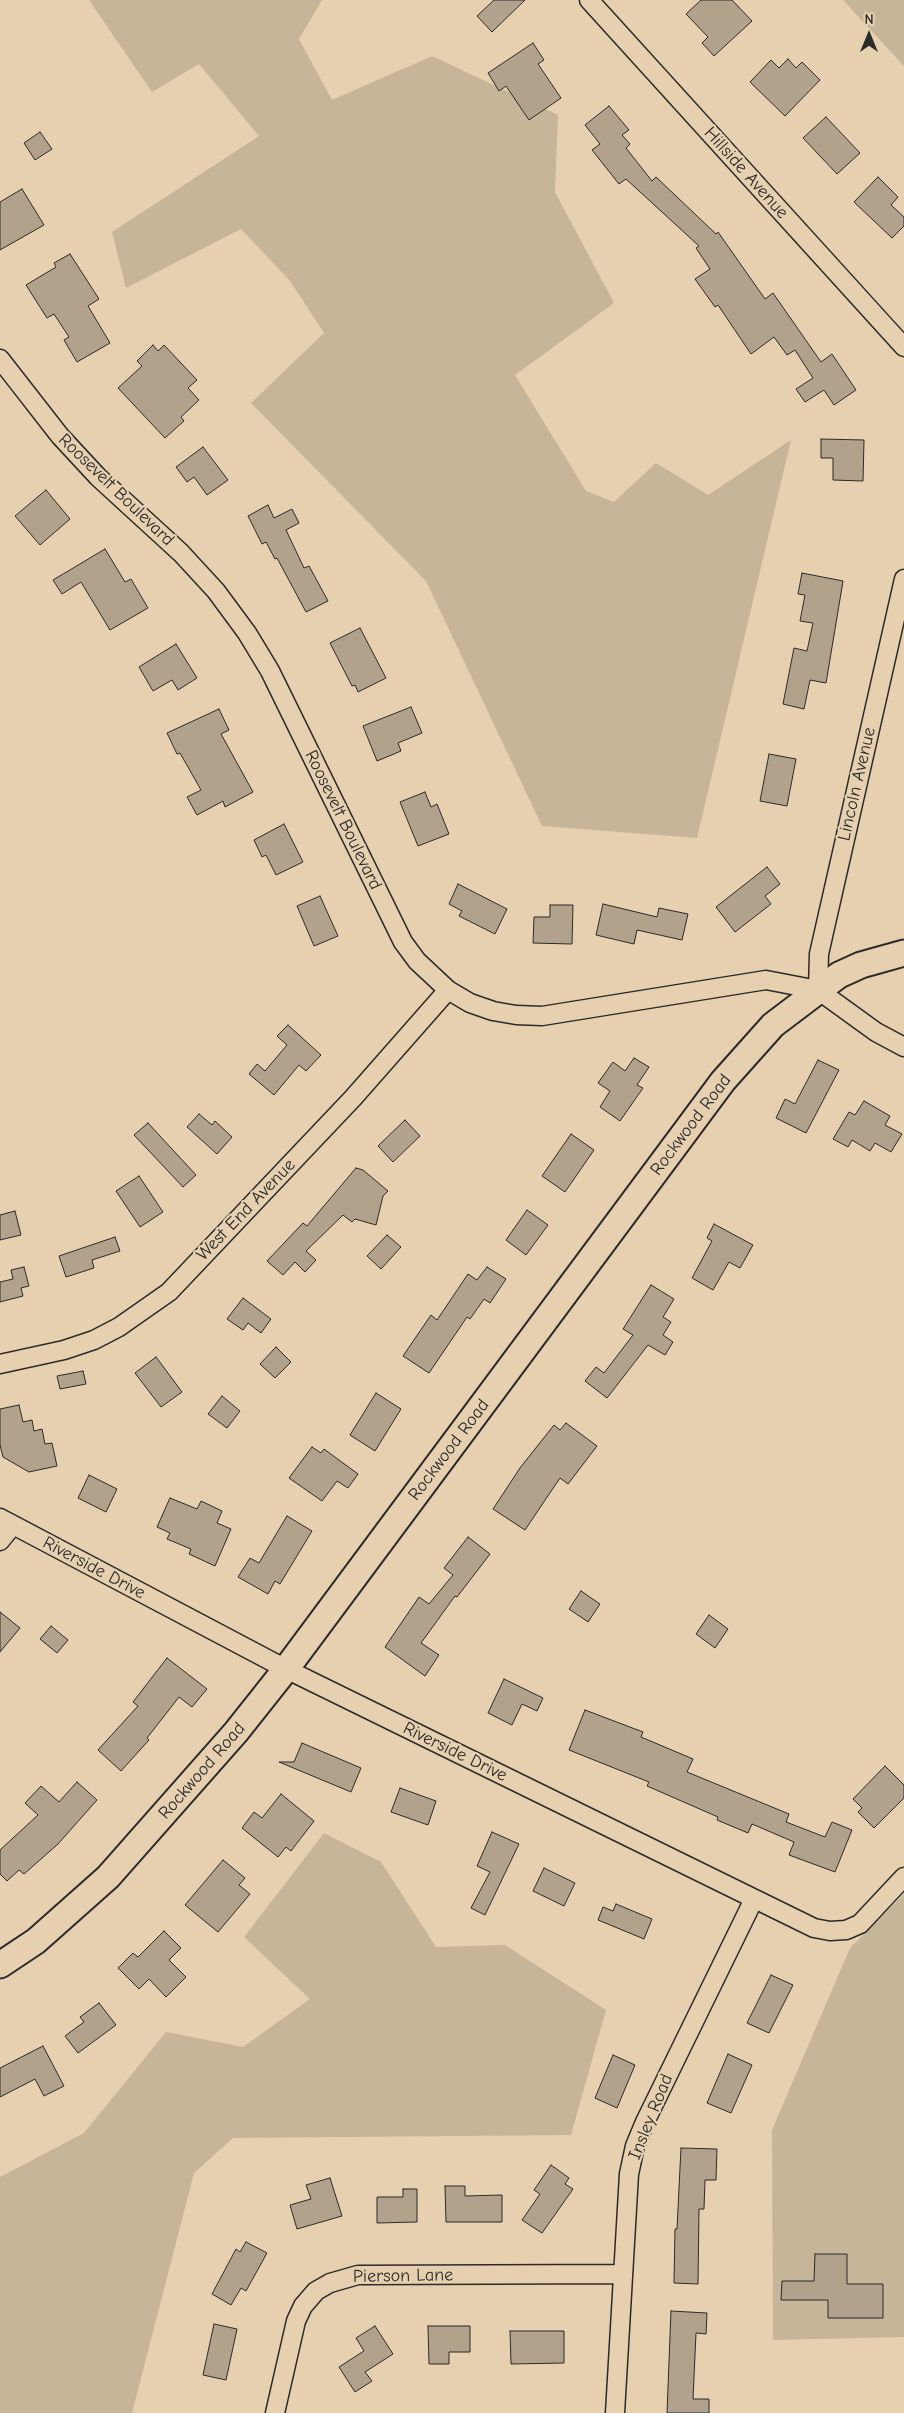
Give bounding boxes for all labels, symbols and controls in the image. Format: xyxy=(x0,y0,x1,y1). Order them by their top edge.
north arrow xyxy=(844,10,894,60)
text: N xyxy=(864,11,874,28)
street label: Hillside Avenue xyxy=(699,123,793,223)
street label: Roosevelt Boulevard xyxy=(54,429,178,551)
street label: Lincoln Avenue xyxy=(833,725,881,843)
street label: Roosevelt Boulevard xyxy=(300,747,386,893)
street label: Rockwood Road xyxy=(646,1070,736,1180)
street label: West End Avenue xyxy=(192,1155,300,1265)
street label: Rockwood Road xyxy=(404,1395,494,1505)
street label: Riverside Drive xyxy=(39,1532,149,1604)
street label: Rockwood Road xyxy=(154,1718,250,1824)
street label: Riverside Drive xyxy=(399,1718,511,1786)
street label: Insley Road xyxy=(624,2071,678,2163)
street label: Pierson Lane xyxy=(353,2264,453,2288)

